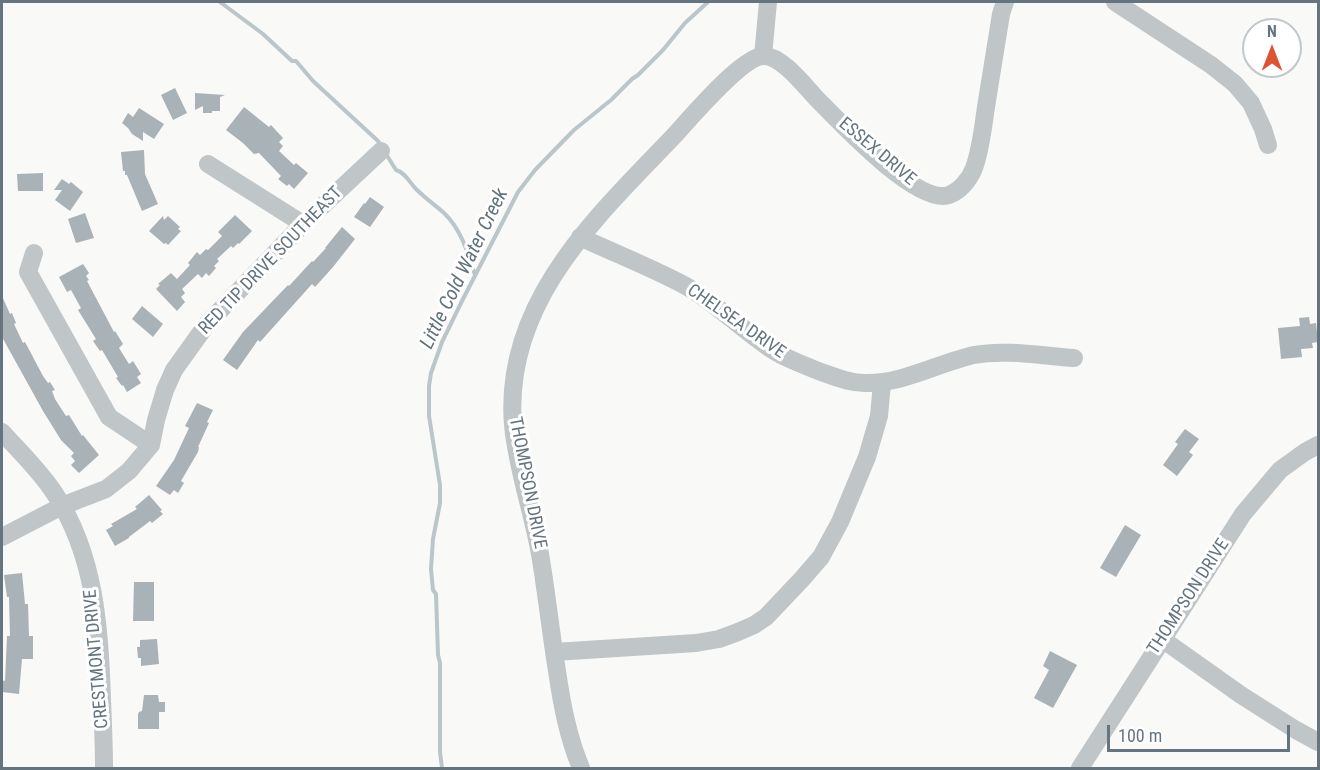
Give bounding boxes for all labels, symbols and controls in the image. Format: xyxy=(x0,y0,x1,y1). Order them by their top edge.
north arrow xyxy=(1242,18,1302,78)
text: N xyxy=(1267,22,1277,41)
street label: ESSEX DRIVE xyxy=(834,114,920,190)
street label: RED TIP DRIVE SOUTHEAST xyxy=(195,183,347,339)
water label: Little Cold Water Creek xyxy=(416,185,514,353)
street label: CHELSEA DRIVE xyxy=(683,280,789,364)
street label: THOMPSON DRIVE xyxy=(504,415,550,551)
street label: THOMPSON DRIVE xyxy=(1144,535,1234,659)
street label: CRESTMONT DRIVE xyxy=(80,589,114,729)
scale bar xyxy=(1110,713,1293,751)
text: 100 m xyxy=(1118,725,1162,746)

